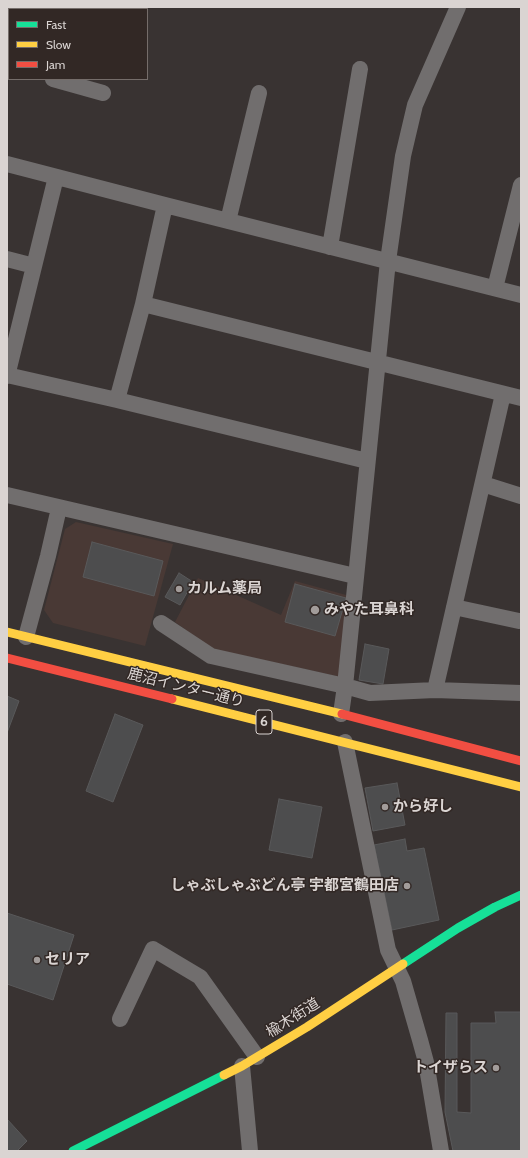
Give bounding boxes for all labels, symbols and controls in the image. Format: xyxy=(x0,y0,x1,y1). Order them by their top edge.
legend xyxy=(8,8,148,80)
text: Fast xyxy=(46,17,66,32)
text: Slow xyxy=(46,37,71,52)
text: Jam xyxy=(46,57,65,72)
place label: カルム薬局 xyxy=(187,580,262,598)
marker: カルム薬局 xyxy=(174,584,184,594)
place label: みやた耳鼻科 xyxy=(324,601,414,619)
marker: みやた耳鼻科 xyxy=(309,604,321,616)
street label: 鹿沼インター通り xyxy=(126,665,246,711)
road number: 6 xyxy=(256,710,272,734)
place label: から好し xyxy=(393,798,453,816)
marker: から好し xyxy=(380,802,390,812)
place label: しゃぶしゃぶどん亭 宇都宮鶴田店 xyxy=(171,877,399,895)
marker: しゃぶしゃぶどん亭 宇都宮鶴田店 xyxy=(402,881,412,891)
place label: セリア xyxy=(45,951,90,969)
marker: セリア xyxy=(32,955,42,965)
street label: 楡木街道 xyxy=(263,994,323,1042)
place label: トイザらス xyxy=(413,1059,488,1077)
marker: トイザらス xyxy=(491,1063,501,1073)

